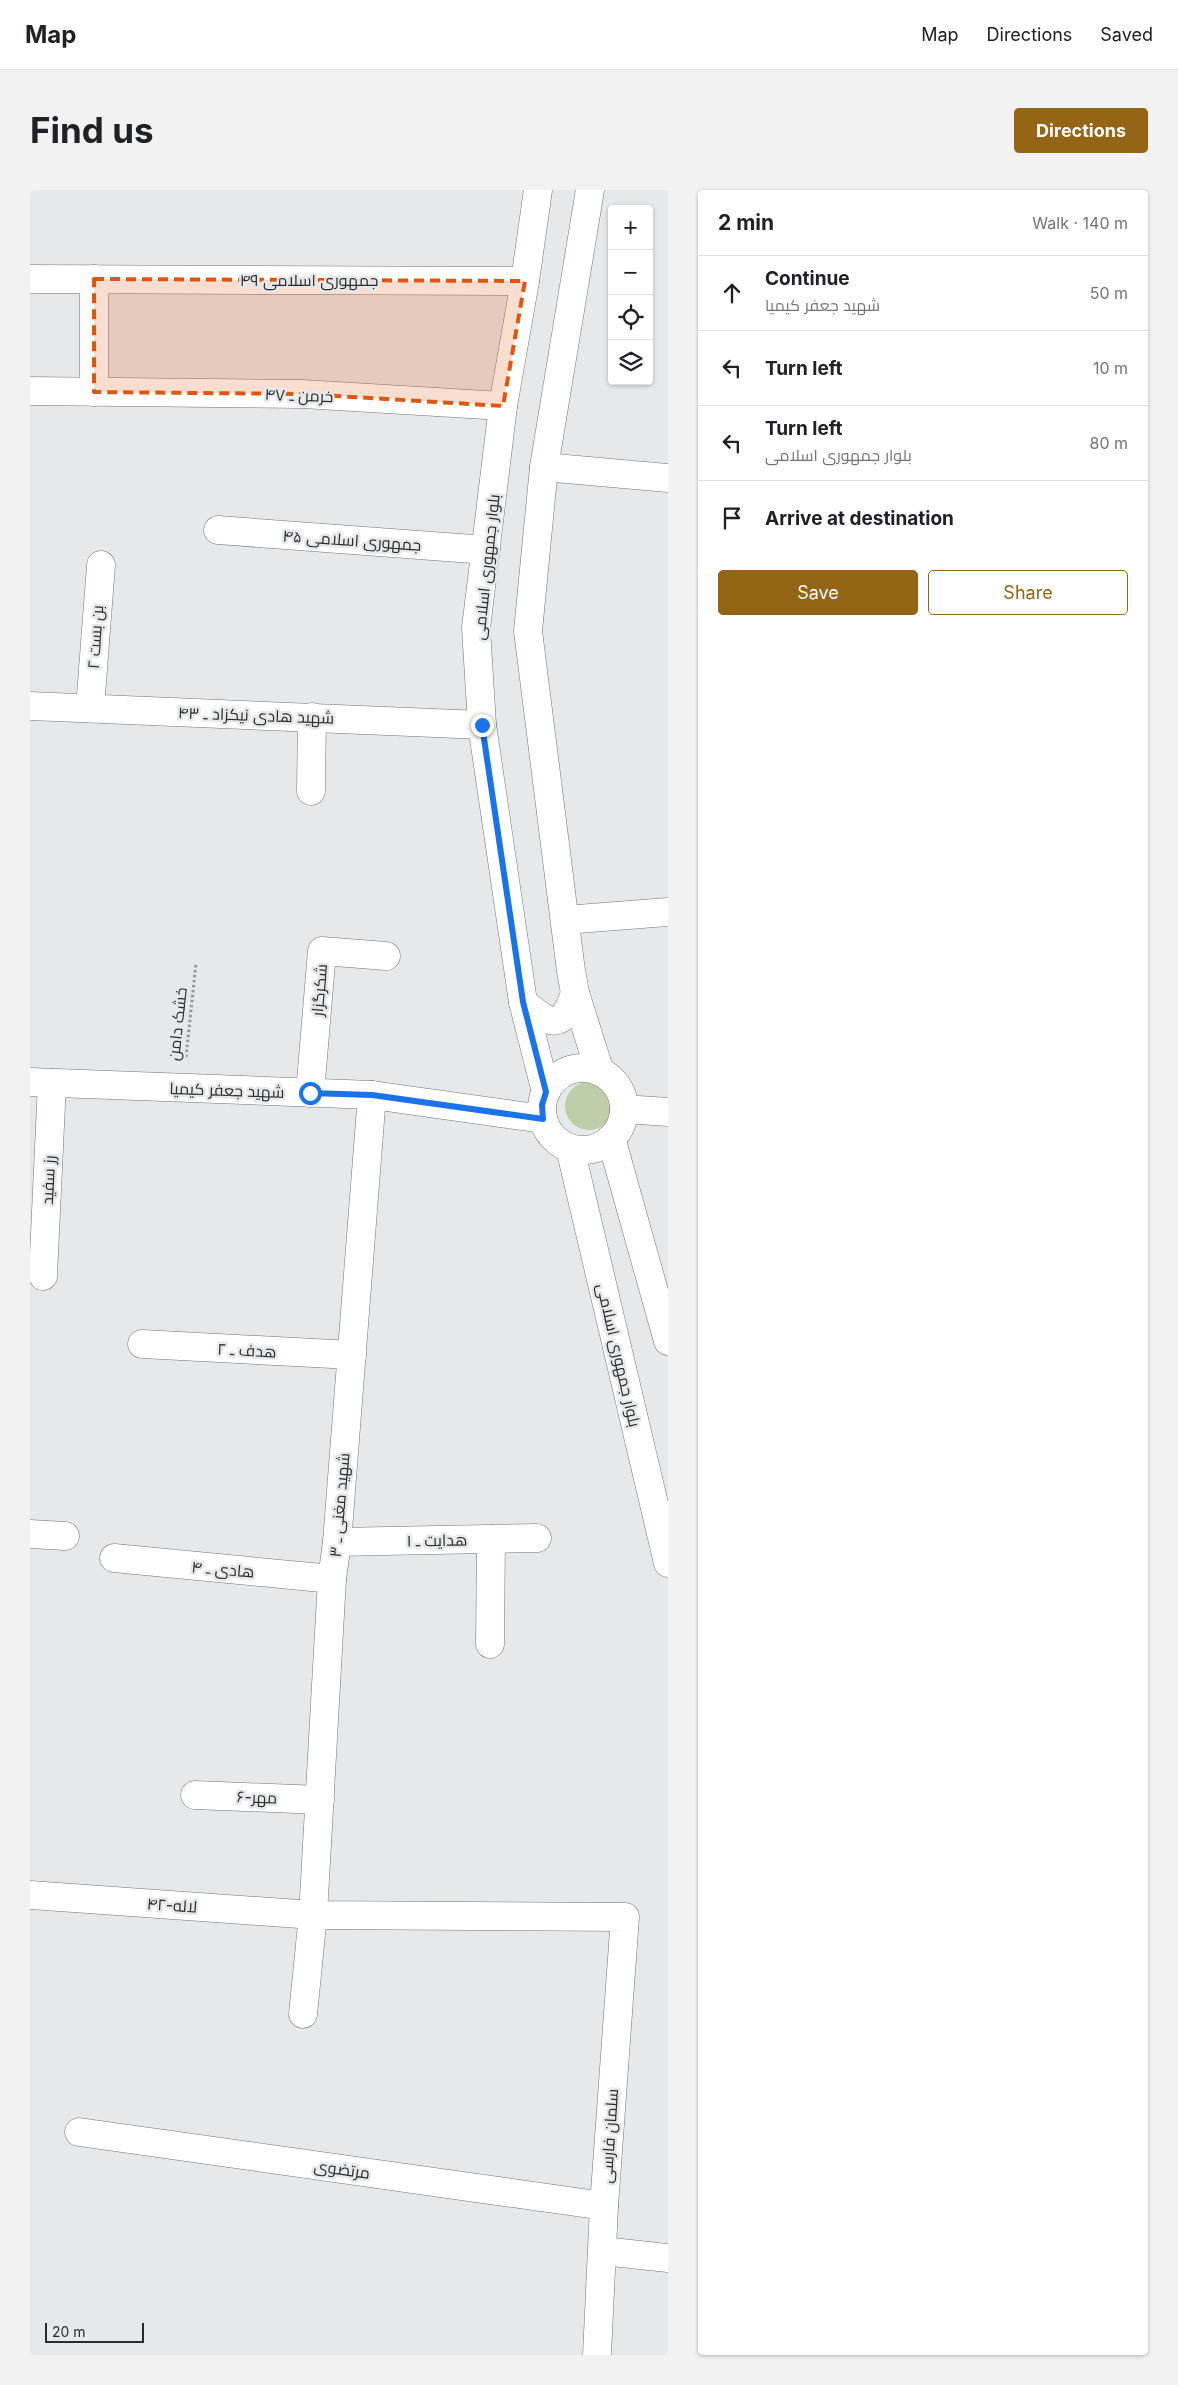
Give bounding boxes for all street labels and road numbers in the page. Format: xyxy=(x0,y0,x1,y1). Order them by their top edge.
street label: جمهوری اسلامی ۴۹ xyxy=(240,270,378,291)
street label: خرمن ـ ۴۷ xyxy=(264,384,334,407)
street label: بلوار جمهوری اسلامی xyxy=(468,493,505,641)
street label: جمهوری اسلامی ۴۵ xyxy=(282,525,422,556)
street label: بن بست ۲ xyxy=(83,604,108,670)
street label: شهید هادی نیکزاد ـ ۴۳ xyxy=(177,702,334,729)
street label: شکرگزار xyxy=(307,963,331,1018)
street label: خشک دامن xyxy=(163,986,192,1062)
street label: شهید جعفر کیمیا xyxy=(169,1078,285,1103)
street label: رز سفید xyxy=(37,1155,59,1205)
street label: بلوار جمهوری اسلامی xyxy=(592,1281,645,1429)
street label: هدف ـ ۲ xyxy=(217,1338,277,1362)
street label: شهید مغنی ـ ۳ xyxy=(324,1452,355,1558)
street label: هدایت ـ ۱ xyxy=(406,1529,468,1551)
street label: هادی ـ ۴ xyxy=(191,1556,255,1583)
street label: مهر-۶ xyxy=(236,1786,278,1809)
street label: لاله-۴۲ xyxy=(146,1893,198,1917)
street label: سلمان فارسی xyxy=(596,2088,623,2184)
street label: مرتضوی xyxy=(312,2155,371,2184)

